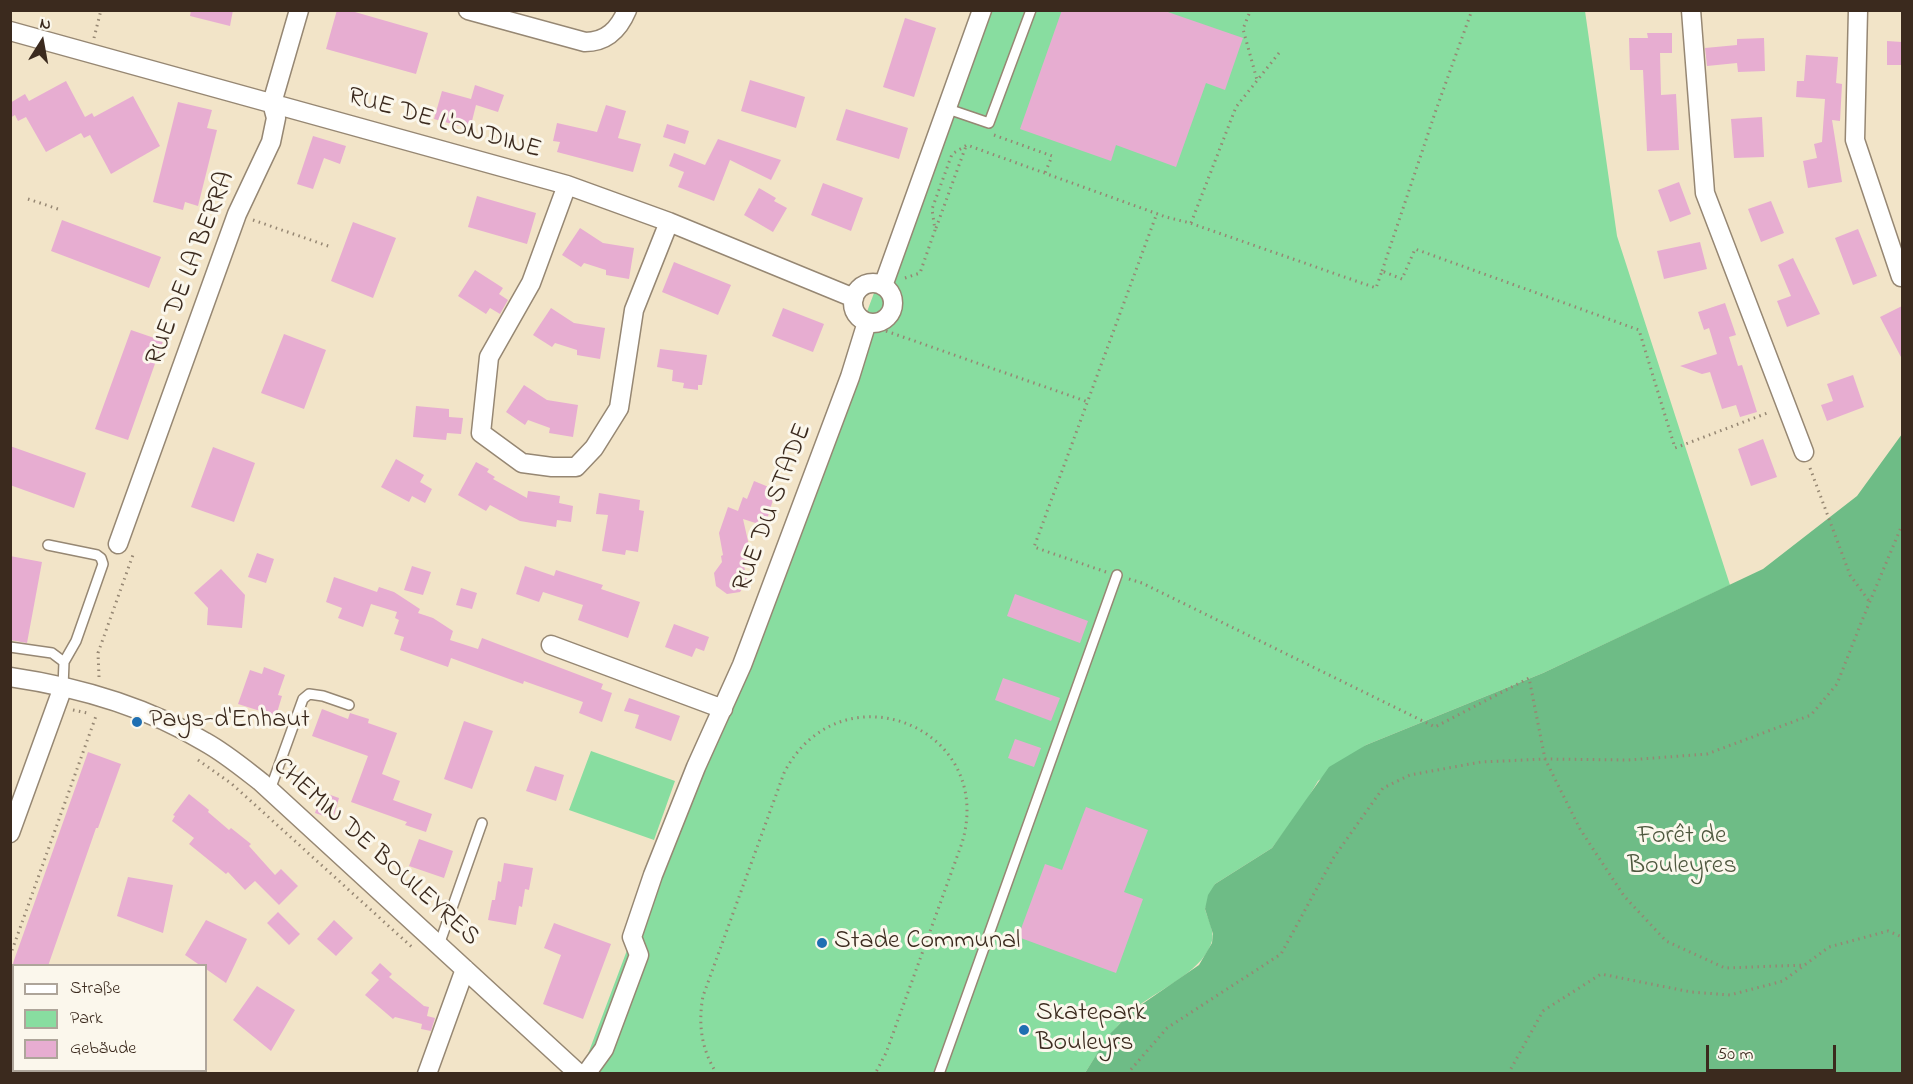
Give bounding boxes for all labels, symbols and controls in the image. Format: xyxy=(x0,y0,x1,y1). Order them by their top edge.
north arrow xyxy=(12,12,72,72)
text: N xyxy=(38,12,53,37)
street label: RUE DE L'ONDINE xyxy=(344,82,544,168)
street label: RUE DE LA BERRA xyxy=(141,168,243,370)
street label: RUE DU STADE xyxy=(728,420,820,596)
place label: Pays-d'Enhaut xyxy=(149,706,310,738)
marker: Pays-d'Enhaut xyxy=(130,715,144,729)
street label: CHEMIN DE BOULEYRES xyxy=(265,752,485,954)
park label: Forêt de Bouleyres xyxy=(1627,822,1737,884)
place label: Stade Communal xyxy=(834,927,1020,959)
marker: Stade Communal xyxy=(815,936,829,950)
legend xyxy=(12,964,207,1072)
text: Straße xyxy=(70,976,120,1002)
place label: Skatepark Bouleyrs xyxy=(1036,999,1146,1060)
text: Park xyxy=(70,1006,103,1032)
marker: Skatepark Bouleyrs xyxy=(1017,1023,1031,1037)
scale bar xyxy=(1709,1033,1840,1071)
text: Gebäude xyxy=(70,1036,136,1062)
text: 50 m xyxy=(1717,1042,1754,1068)

